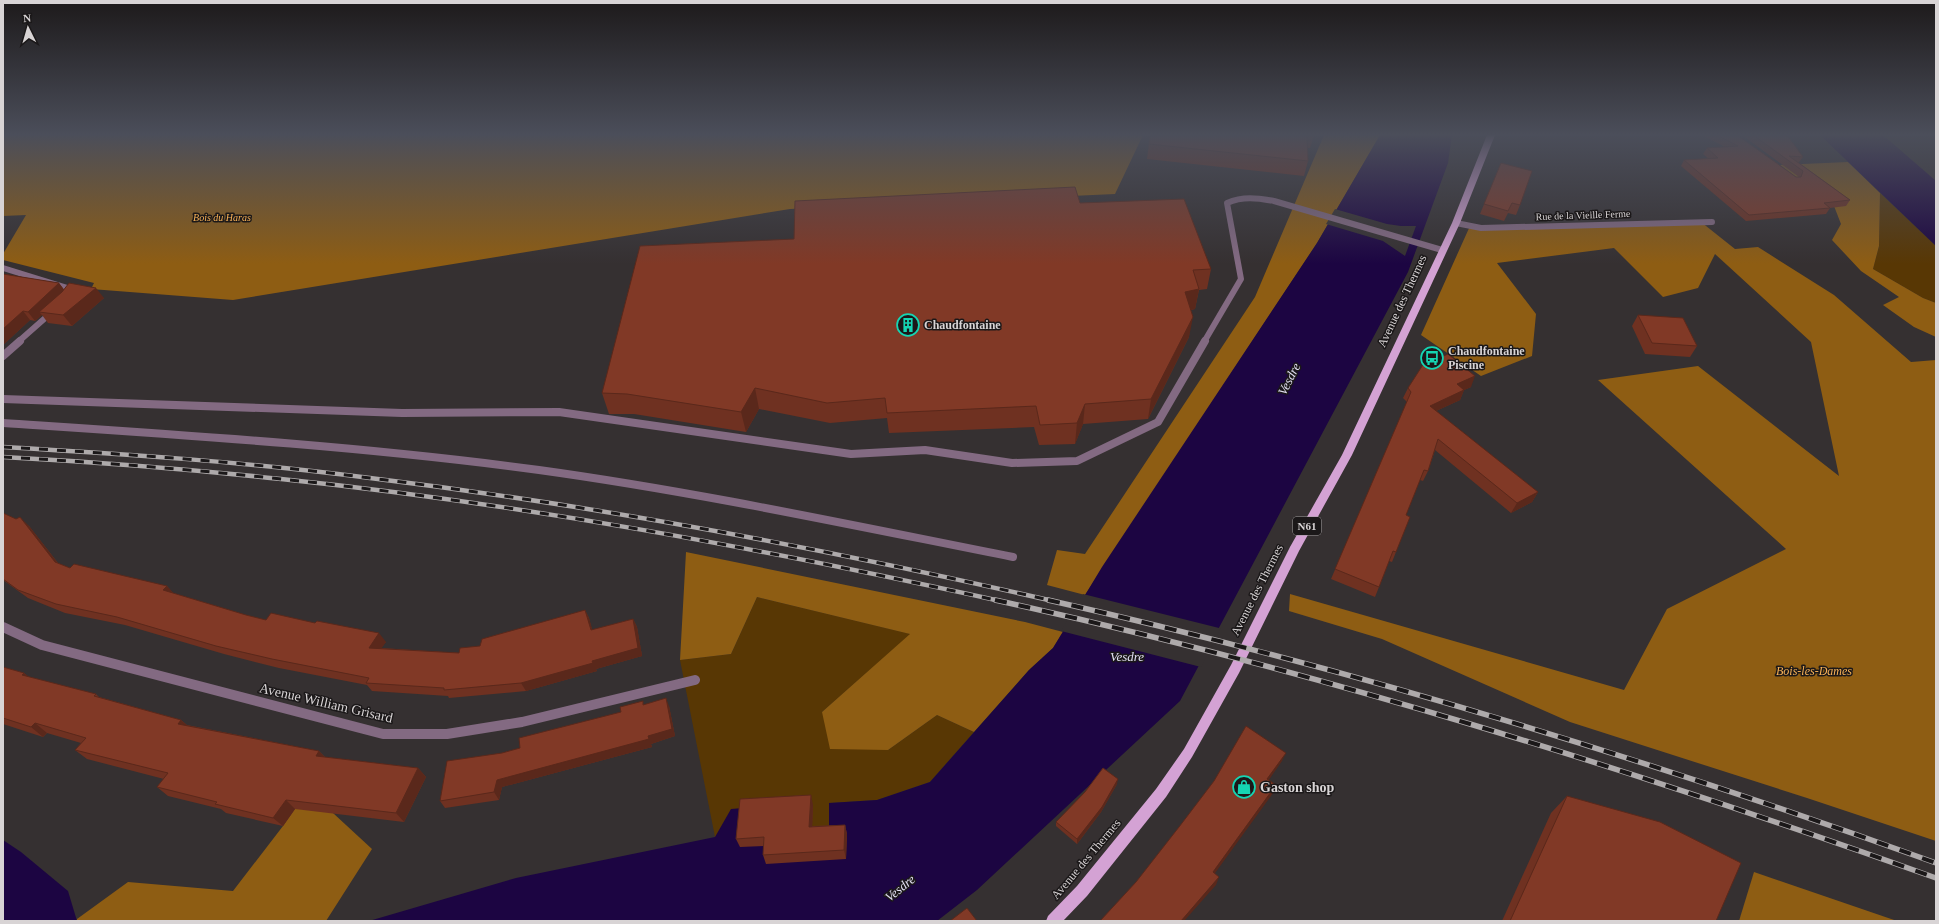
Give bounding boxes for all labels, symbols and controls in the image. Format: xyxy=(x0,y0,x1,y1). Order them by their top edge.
north arrow xyxy=(8,8,48,48)
text: N xyxy=(23,12,32,24)
street label: Rue de la Vieille Ferme xyxy=(1535,208,1631,222)
park label: Bois du Haras xyxy=(193,212,251,223)
street label: Avenue des Thermes xyxy=(1374,252,1430,349)
building icon: Chaudfontaine xyxy=(895,312,921,338)
place label: Chaudfontaine xyxy=(924,318,1001,332)
place label: Chaudfontaine Piscine xyxy=(1448,344,1525,372)
bus stop icon: Chaudfontaine Piscine xyxy=(1419,345,1445,371)
water label: Vesdre xyxy=(1275,360,1304,398)
road number: N61 xyxy=(1293,517,1321,535)
street label: Avenue des Thermes xyxy=(1228,542,1286,638)
water label: Vesdre xyxy=(1110,649,1144,664)
park label: Bois-les-Dames xyxy=(1776,664,1852,678)
street label: Avenue William Grisard xyxy=(258,680,394,726)
shop icon: Gaston shop xyxy=(1231,774,1257,800)
place label: Gaston shop xyxy=(1260,780,1335,795)
street label: Avenue des Thermes xyxy=(1048,816,1124,902)
water label: Vesdre xyxy=(882,871,918,905)

